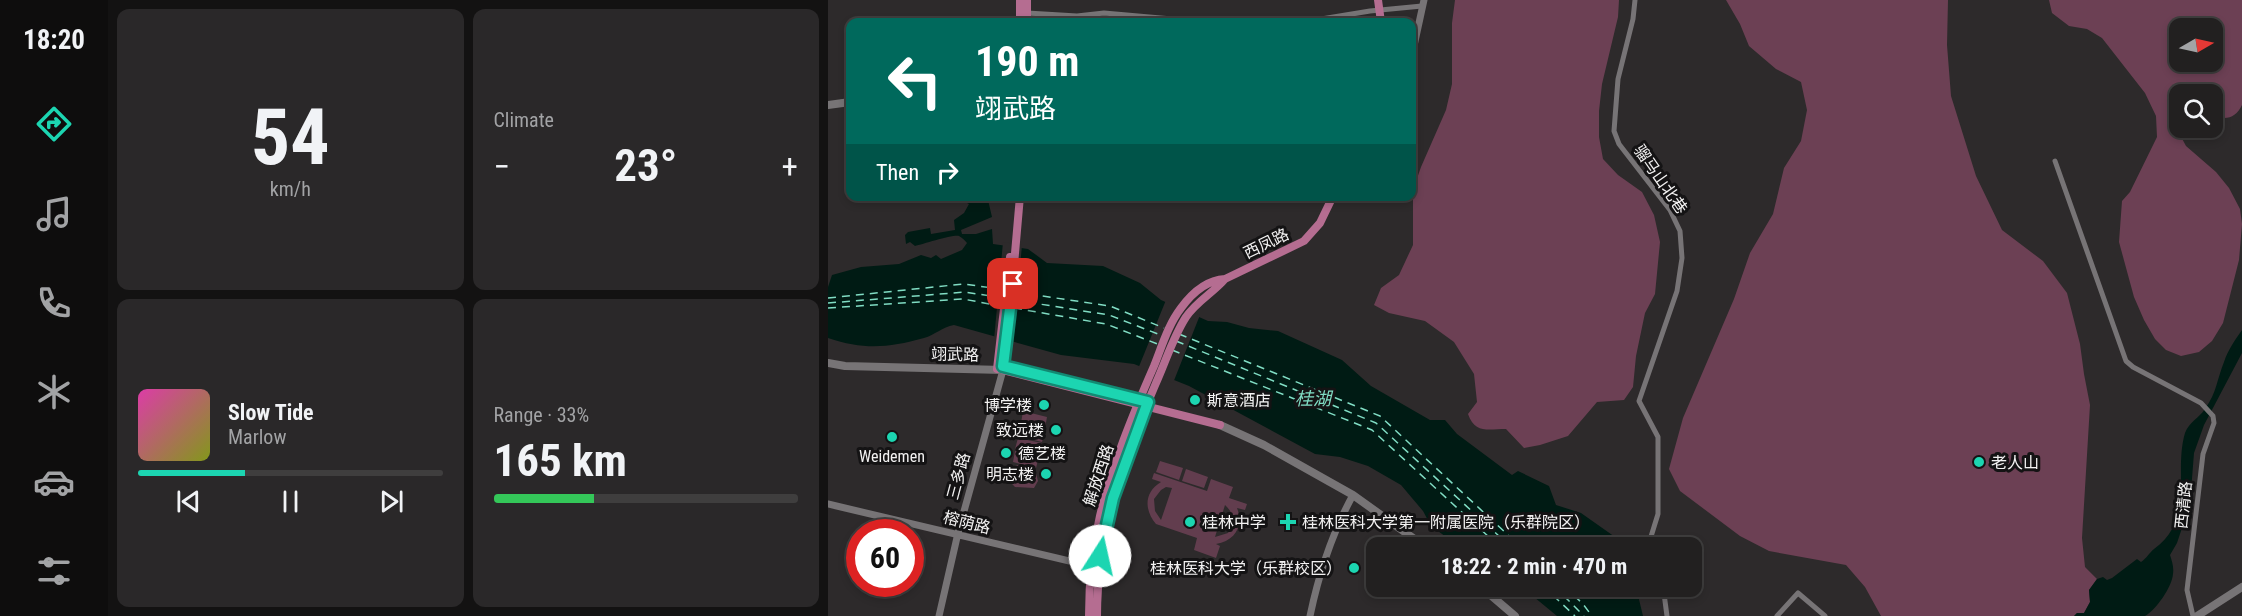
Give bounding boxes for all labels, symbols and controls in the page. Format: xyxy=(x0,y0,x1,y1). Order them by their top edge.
north arrow xyxy=(2169,18,2223,72)
map controls xyxy=(2169,18,2223,138)
text: 18:20 xyxy=(23,24,85,56)
text: 190 m xyxy=(975,37,1080,86)
icon: left xyxy=(876,42,954,120)
button: search xyxy=(2169,84,2223,138)
text: 54 xyxy=(251,92,330,183)
text: 翊武路 xyxy=(975,93,1056,125)
icon: directions xyxy=(33,103,75,145)
text: Climate xyxy=(494,108,554,132)
text: 23° xyxy=(614,139,677,192)
street label: 骝马山北巷 xyxy=(1630,141,1691,218)
text: − xyxy=(494,147,510,186)
text: + xyxy=(782,147,798,186)
icon: right xyxy=(931,156,964,189)
text: Then xyxy=(876,160,919,185)
text: km/h xyxy=(270,177,311,201)
icon: music xyxy=(33,193,75,235)
street label: 西凤路 xyxy=(1240,224,1292,263)
pin xyxy=(987,258,1038,309)
icon: arrive xyxy=(996,267,1029,300)
icon: phone xyxy=(33,282,75,324)
street label: 翊武路 xyxy=(931,345,979,364)
icon: climate xyxy=(33,371,75,413)
water label: 桂湖 xyxy=(1295,388,1334,409)
place label: 斯意酒店 xyxy=(1207,391,1271,410)
marker: 斯意酒店 xyxy=(1188,393,1202,407)
place label: 博学楼 xyxy=(984,396,1032,415)
marker: 博学楼 xyxy=(1037,398,1051,412)
text: Slow Tide xyxy=(228,400,314,425)
text: Range · 33% xyxy=(494,403,589,427)
place label: 致远楼 xyxy=(996,421,1044,440)
marker: 致远楼 xyxy=(1049,423,1063,437)
text: Marlow xyxy=(228,425,286,449)
marker: Weidemen xyxy=(885,430,899,444)
text: 165 km xyxy=(494,434,627,487)
street label: 解放西路 xyxy=(1080,442,1117,509)
place label: 德艺楼 xyxy=(1018,444,1066,463)
marker: 德艺楼 xyxy=(999,446,1013,460)
place label: Weidemen xyxy=(859,447,925,466)
street label: 三多路 xyxy=(943,450,974,502)
place label: 老人山 xyxy=(1991,453,2039,472)
marker: 老人山 xyxy=(1972,455,1986,469)
icon: car xyxy=(33,461,75,503)
place label: 明志楼 xyxy=(986,465,1034,484)
marker: 明志楼 xyxy=(1039,467,1053,481)
street label: 西清路 xyxy=(2172,480,2195,530)
icon: previous xyxy=(172,485,205,518)
icon: pause xyxy=(274,485,307,518)
icon: next xyxy=(375,485,408,518)
street label: 榕荫路 xyxy=(941,507,992,538)
place label: 桂林中学 xyxy=(1202,513,1266,532)
marker: 桂林医科大学第一附属医院（乐群院区） xyxy=(1279,513,1297,531)
place label: 桂林医科大学第一附属医院（乐群院区） xyxy=(1302,513,1590,532)
marker: 桂林中学 xyxy=(1183,515,1197,529)
speed limit sign: 60 xyxy=(846,519,924,597)
position arrow xyxy=(1068,524,1132,588)
icon: filters xyxy=(33,550,75,592)
text: 18:22 · 2 min · 470 m xyxy=(1441,554,1627,579)
place label: 桂林医科大学（乐群校区） xyxy=(1150,559,1342,578)
marker: 桂林医科大学（乐群校区） xyxy=(1347,561,1361,575)

